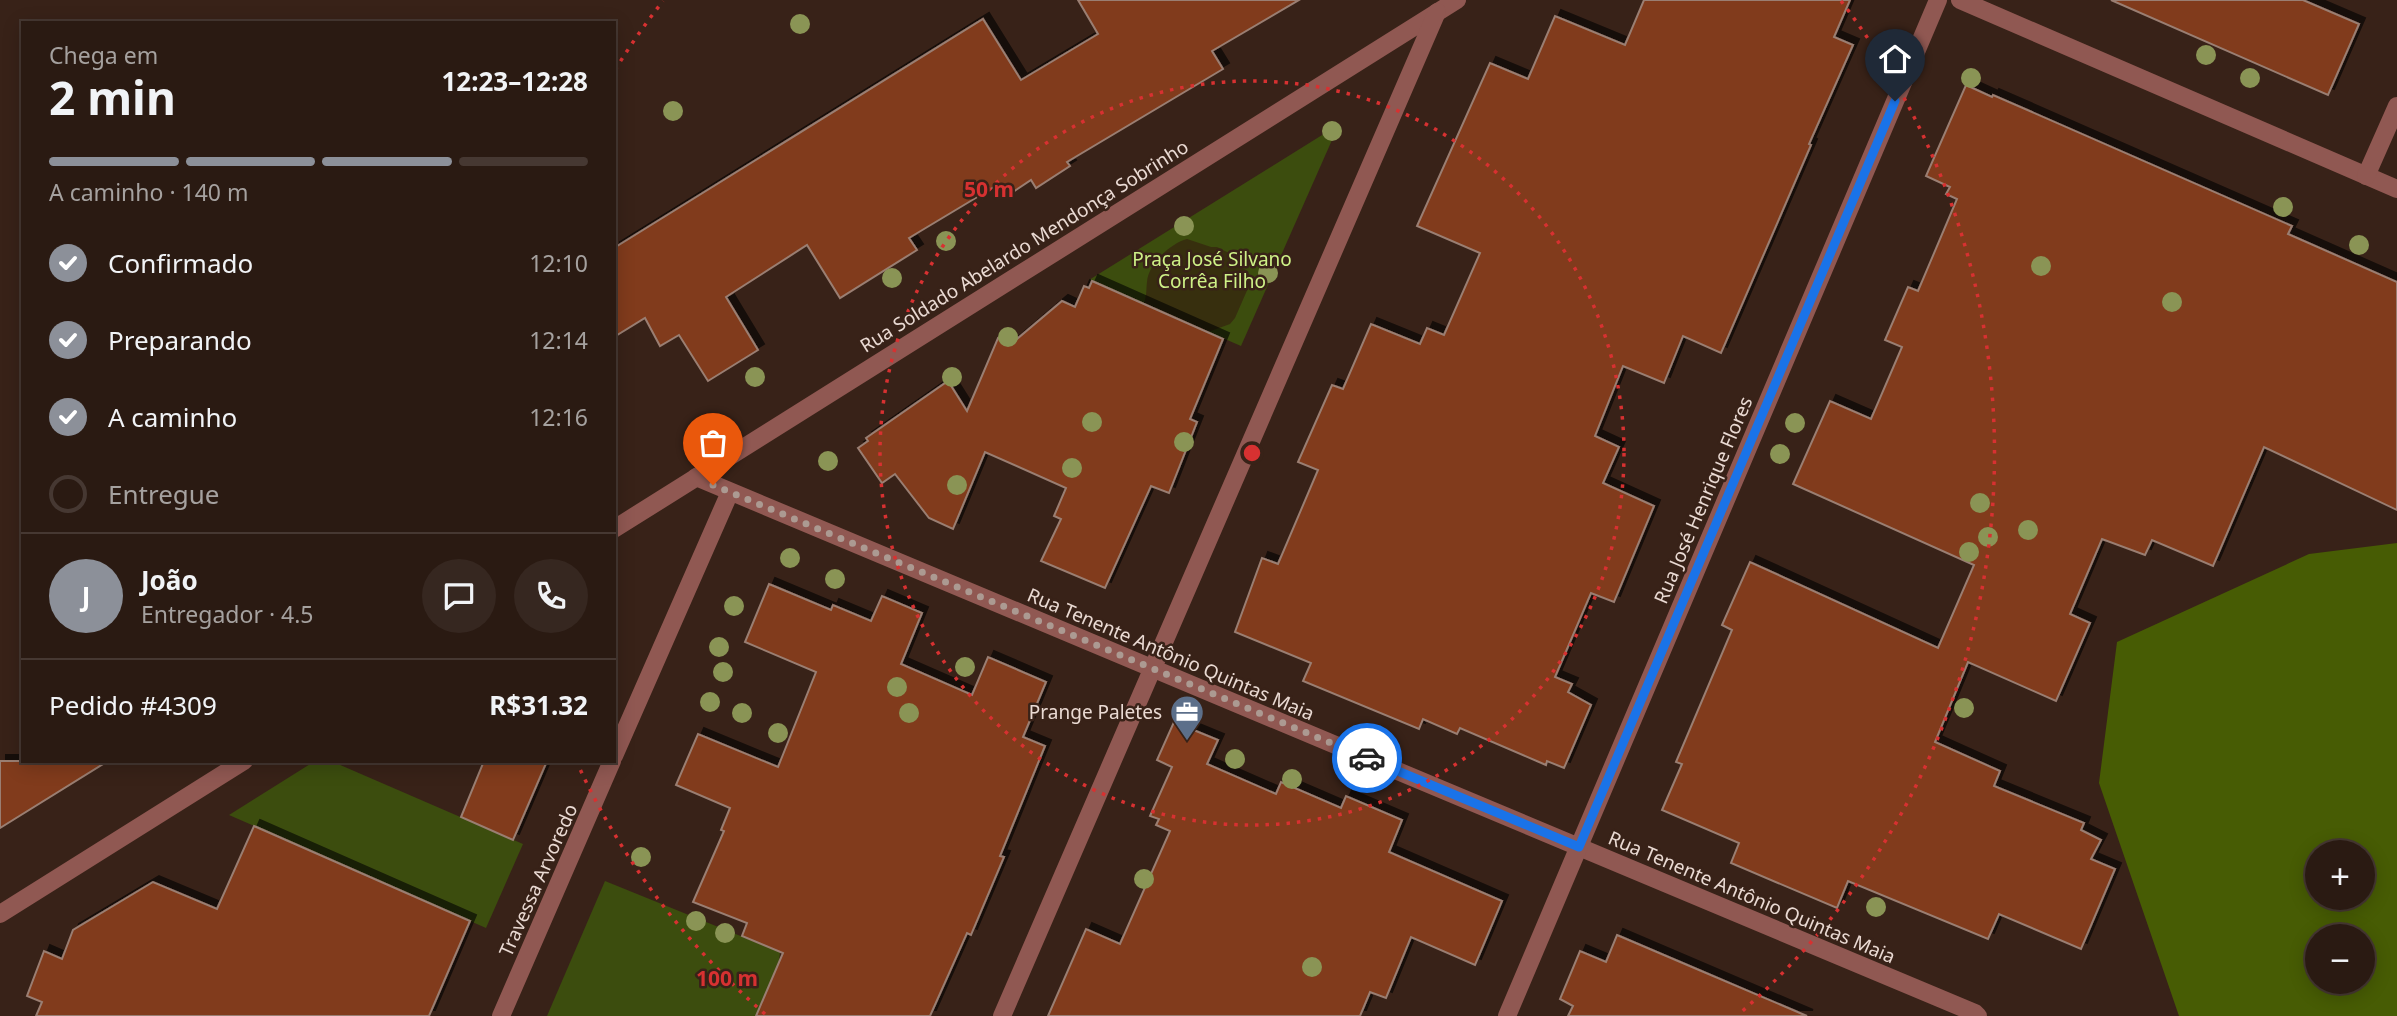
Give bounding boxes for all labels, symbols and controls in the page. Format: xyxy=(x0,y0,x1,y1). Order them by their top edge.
pin xyxy=(1865,29,1925,101)
text: Chega em xyxy=(49,39,158,71)
icon: home xyxy=(1876,40,1914,78)
text: 12:23–12:28 xyxy=(441,63,588,99)
text: 2 min xyxy=(49,66,176,128)
street label: Rua Soldado Abelardo Mendonça Sobrinho xyxy=(855,134,1193,358)
text: 50 m xyxy=(964,175,1014,203)
text: A caminho · 140 m xyxy=(49,176,248,208)
icon: check xyxy=(49,244,87,282)
text: Confirmado xyxy=(108,245,253,281)
park label: Praça José Silvano Corrêa Filho xyxy=(1132,246,1292,294)
text: 12:10 xyxy=(529,247,588,279)
icon: check xyxy=(49,321,87,359)
text: Preparando xyxy=(108,322,252,358)
text: 12:14 xyxy=(529,324,588,356)
street label: Rua José Henrique Flores xyxy=(1648,393,1758,607)
icon: check xyxy=(49,398,87,436)
text: A caminho xyxy=(108,399,237,435)
text: 12:16 xyxy=(529,401,588,433)
pin xyxy=(683,413,743,485)
icon: bag xyxy=(694,424,732,462)
centre of rings xyxy=(1240,441,1264,465)
text: Entregue xyxy=(108,476,220,512)
button: chat xyxy=(422,559,496,633)
button: phone xyxy=(514,559,588,633)
text: João xyxy=(141,562,198,598)
text: J xyxy=(82,578,90,614)
street label: Rua Tenente Antônio Quintas Maia xyxy=(1024,582,1318,726)
text: Entregador · 4.5 xyxy=(141,598,314,630)
text: Pedido #4309 xyxy=(49,687,217,723)
text: R$31.32 xyxy=(489,687,588,723)
office icon: Prange Paletes xyxy=(1168,693,1206,742)
place label: Prange Paletes xyxy=(1029,699,1162,725)
courier xyxy=(1332,723,1402,793)
icon: car xyxy=(1348,739,1386,777)
street label: Travessa Arvoredo xyxy=(493,800,583,960)
street label: Rua Tenente Antônio Quintas Maia xyxy=(1605,825,1899,969)
map controls xyxy=(2305,840,2375,994)
button: + xyxy=(2305,840,2375,910)
button: − xyxy=(2305,924,2375,994)
text: 100 m xyxy=(696,964,758,992)

